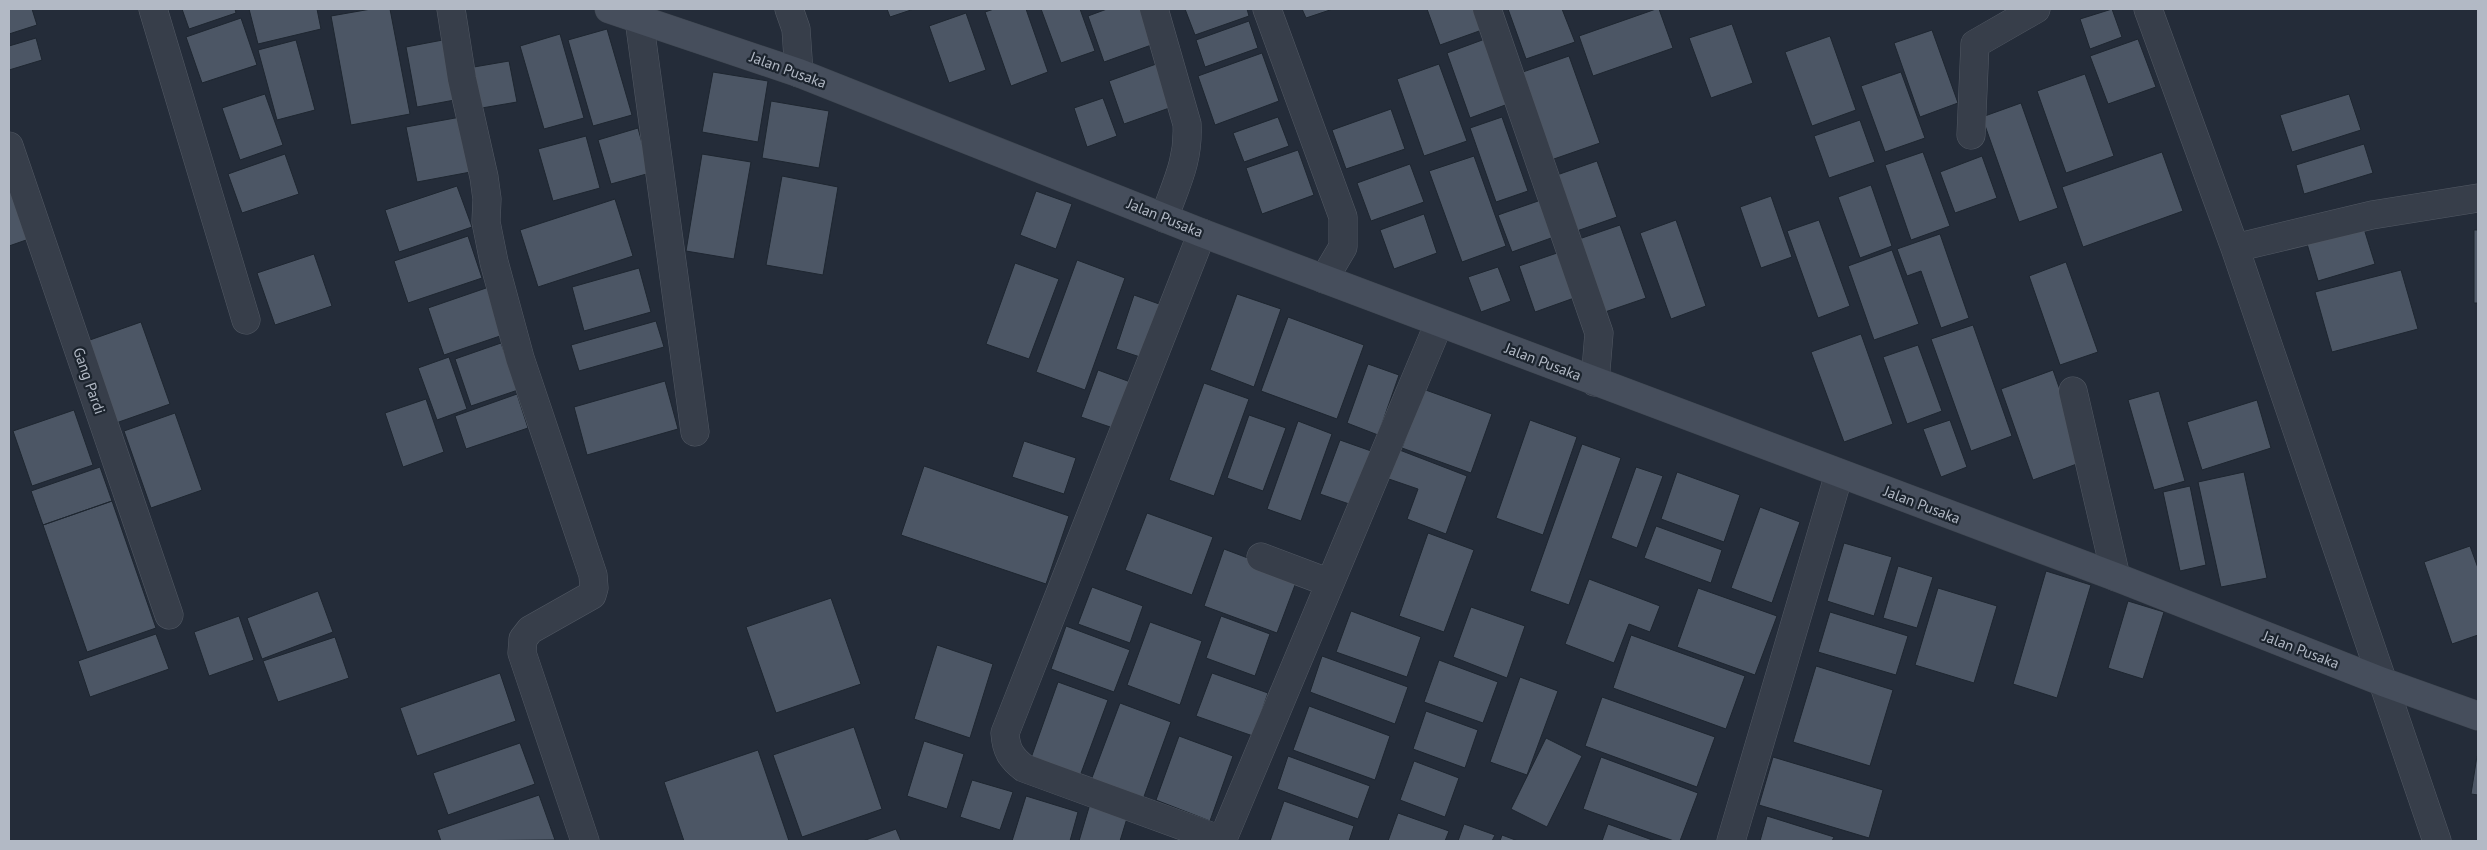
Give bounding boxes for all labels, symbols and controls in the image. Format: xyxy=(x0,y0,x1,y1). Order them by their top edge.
street label: Jalan Pusaka xyxy=(746,47,829,92)
street label: Jalan Pusaka xyxy=(1124,193,1206,241)
street label: Jalan Pusaka xyxy=(1501,338,1584,385)
street label: Gang Pardi xyxy=(69,345,110,417)
street label: Jalan Pusaka xyxy=(1880,481,1963,528)
street label: Jalan Pusaka xyxy=(2259,626,2342,673)

